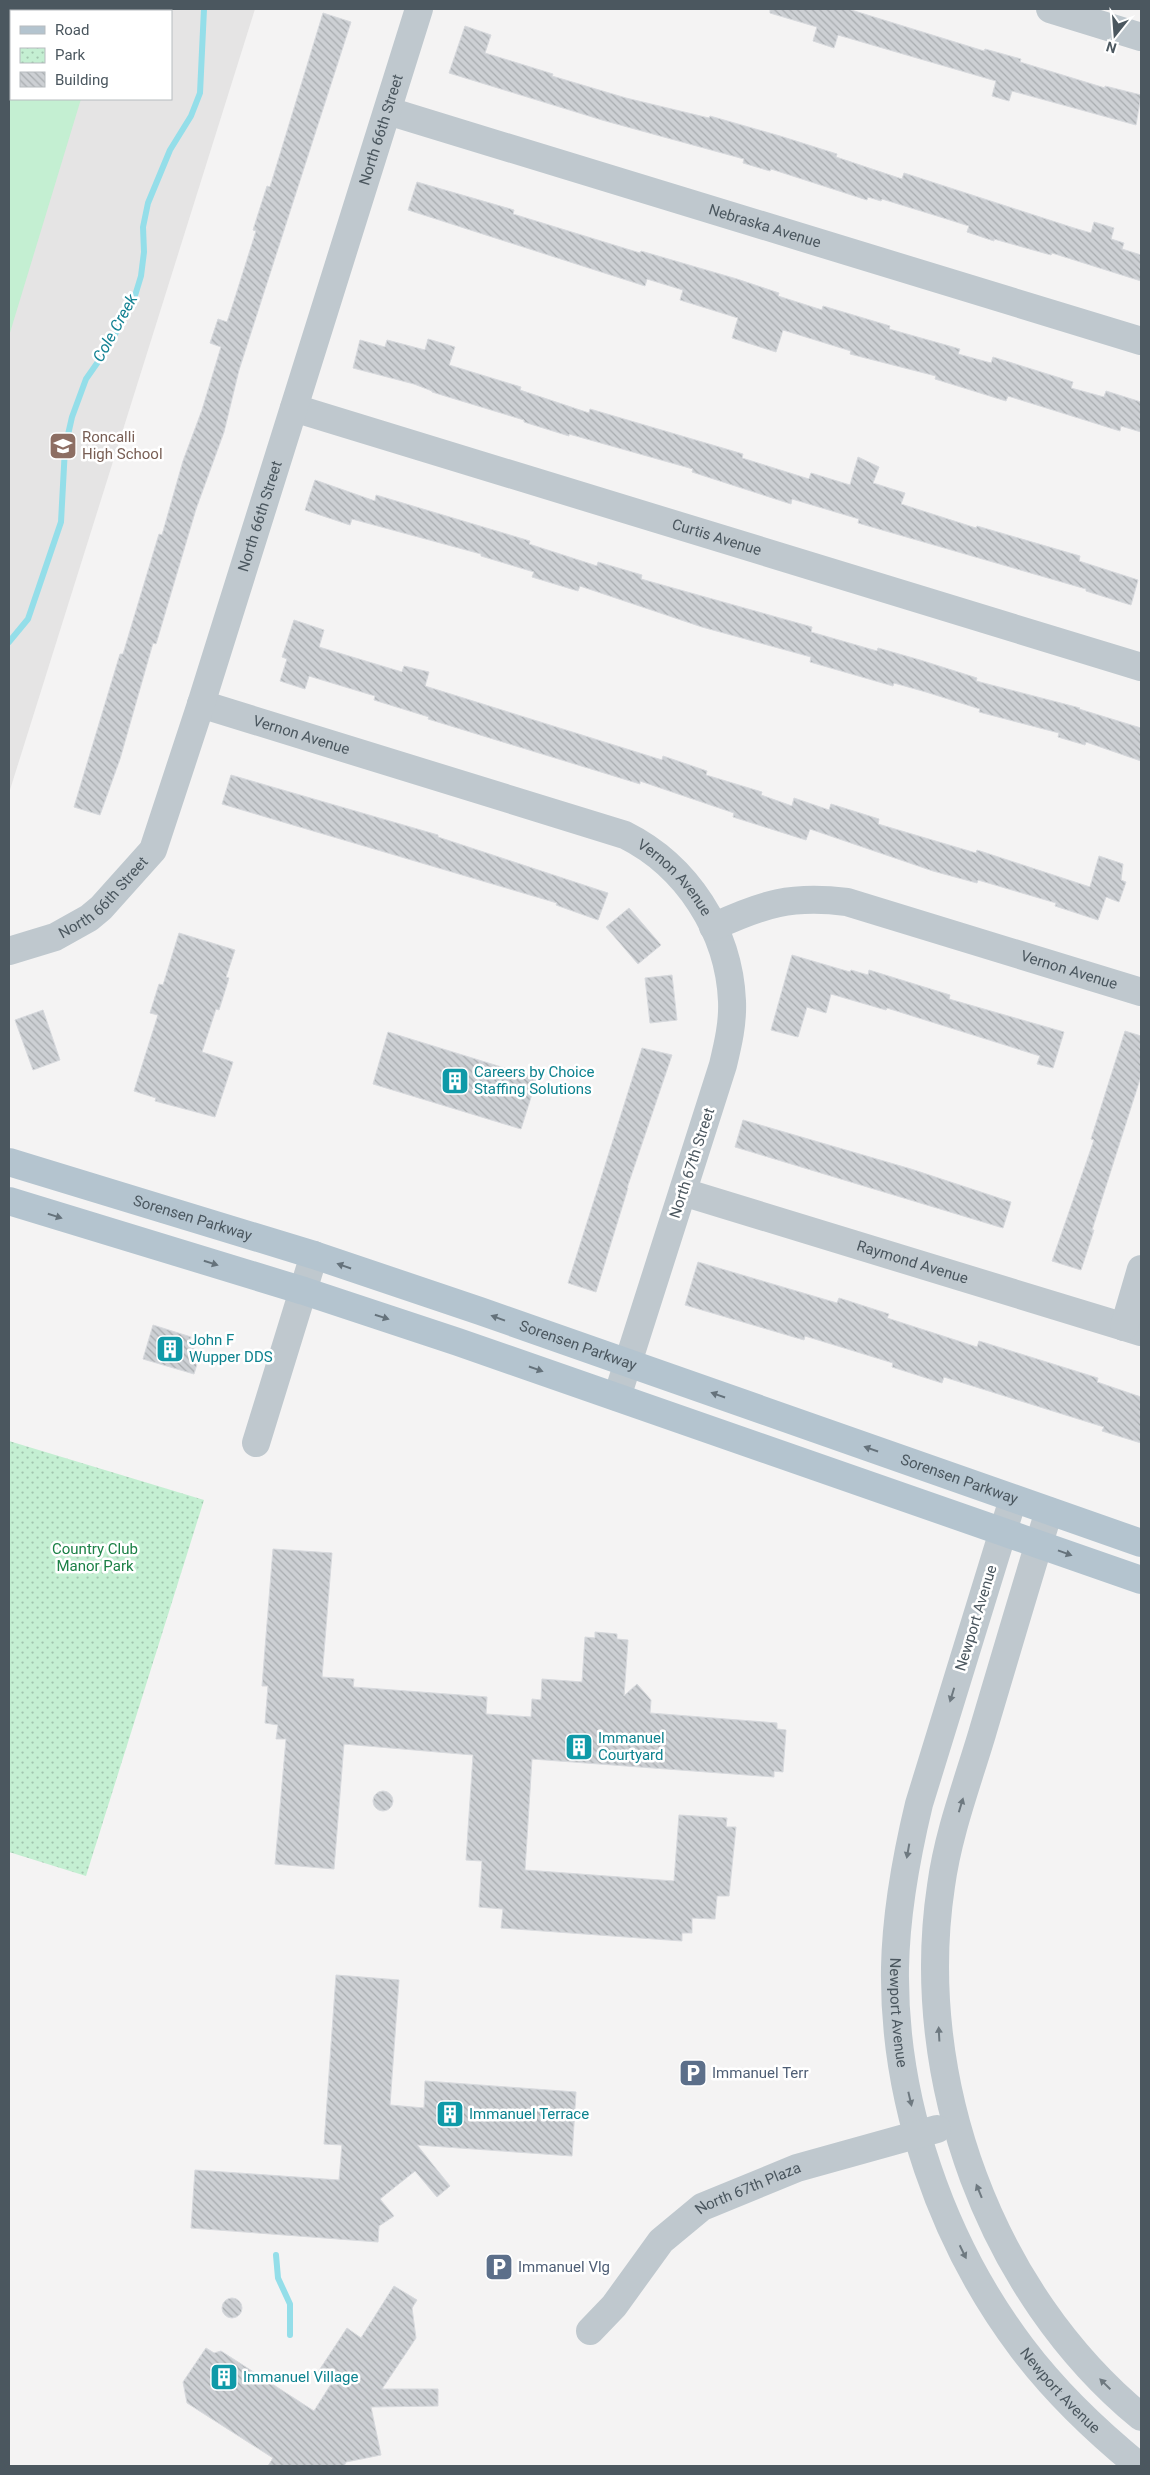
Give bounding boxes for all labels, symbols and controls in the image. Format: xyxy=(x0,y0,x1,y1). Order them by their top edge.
legend xyxy=(10,10,172,100)
north arrow xyxy=(1090,10,1140,60)
text: Road xyxy=(55,21,89,39)
text: N xyxy=(1104,38,1118,57)
text: Park xyxy=(55,46,86,64)
text: Building xyxy=(55,71,109,89)
street label: North 66th Street xyxy=(355,72,407,187)
street label: Nebraska Avenue xyxy=(706,200,823,252)
water label: Cole Creek xyxy=(89,290,142,365)
place label: Roncalli High School xyxy=(82,428,163,463)
school or university icon: Roncalli High School xyxy=(48,431,78,461)
street label: North 66th Street xyxy=(234,459,286,574)
street label: Curtis Avenue xyxy=(670,515,764,559)
street label: Vernon Avenue xyxy=(251,712,352,758)
street label: Vernon Avenue xyxy=(634,835,715,919)
street label: North 66th Street xyxy=(55,853,152,942)
street label: Vernon Avenue xyxy=(1019,947,1120,993)
place label: Careers by Choice Staffing Solutions xyxy=(474,1063,595,1098)
building icon: Careers by Choice Staffing Solutions xyxy=(440,1066,470,1096)
street label: North 67th Street xyxy=(666,1105,718,1220)
street label: Sorensen Parkway xyxy=(131,1191,254,1245)
one-way arrow xyxy=(48,1212,63,1220)
street label: Raymond Avenue xyxy=(855,1237,971,1288)
one-way arrow xyxy=(203,1260,218,1268)
one-way arrow xyxy=(337,1261,352,1269)
one-way arrow xyxy=(375,1314,390,1321)
one-way arrow xyxy=(491,1314,506,1321)
street label: Sorensen Parkway xyxy=(517,1317,639,1374)
place label: John F Wupper DDS xyxy=(189,1331,273,1366)
building icon: John F Wupper DDS xyxy=(155,1334,185,1364)
one-way arrow xyxy=(529,1366,544,1373)
one-way arrow xyxy=(710,1391,725,1398)
one-way arrow xyxy=(863,1445,878,1453)
street label: Sorensen Parkway xyxy=(898,1450,1020,1508)
park label: Country Club Manor Park xyxy=(52,1540,138,1575)
one-way arrow xyxy=(1058,1550,1073,1557)
street label: Newport Avenue xyxy=(951,1563,1001,1673)
one-way arrow xyxy=(948,1687,956,1702)
place label: Immanuel Courtyard xyxy=(598,1729,665,1764)
building icon: Immanuel Courtyard xyxy=(564,1732,594,1762)
one-way arrow xyxy=(957,1797,965,1812)
one-way arrow xyxy=(904,1843,912,1859)
street label: Newport Avenue xyxy=(886,1957,911,2069)
one-way arrow xyxy=(934,2026,942,2042)
parking icon: Immanuel Terr xyxy=(678,2058,708,2088)
place label: Immanuel Terr xyxy=(712,2064,808,2082)
one-way arrow xyxy=(906,2091,914,2106)
building icon: Immanuel Terrace xyxy=(435,2099,465,2129)
place label: Immanuel Terrace xyxy=(469,2105,589,2123)
street label: North 67th Plaza xyxy=(691,2158,804,2218)
one-way arrow xyxy=(974,2184,982,2198)
one-way arrow xyxy=(960,2245,968,2259)
parking icon: Immanuel Vlg xyxy=(484,2252,514,2282)
place label: Immanuel Vlg xyxy=(518,2258,610,2276)
street label: Newport Avenue xyxy=(1016,2344,1104,2437)
building icon: Immanuel Village xyxy=(209,2362,239,2392)
place label: Immanuel Village xyxy=(243,2368,358,2386)
one-way arrow xyxy=(1100,2378,1112,2390)

